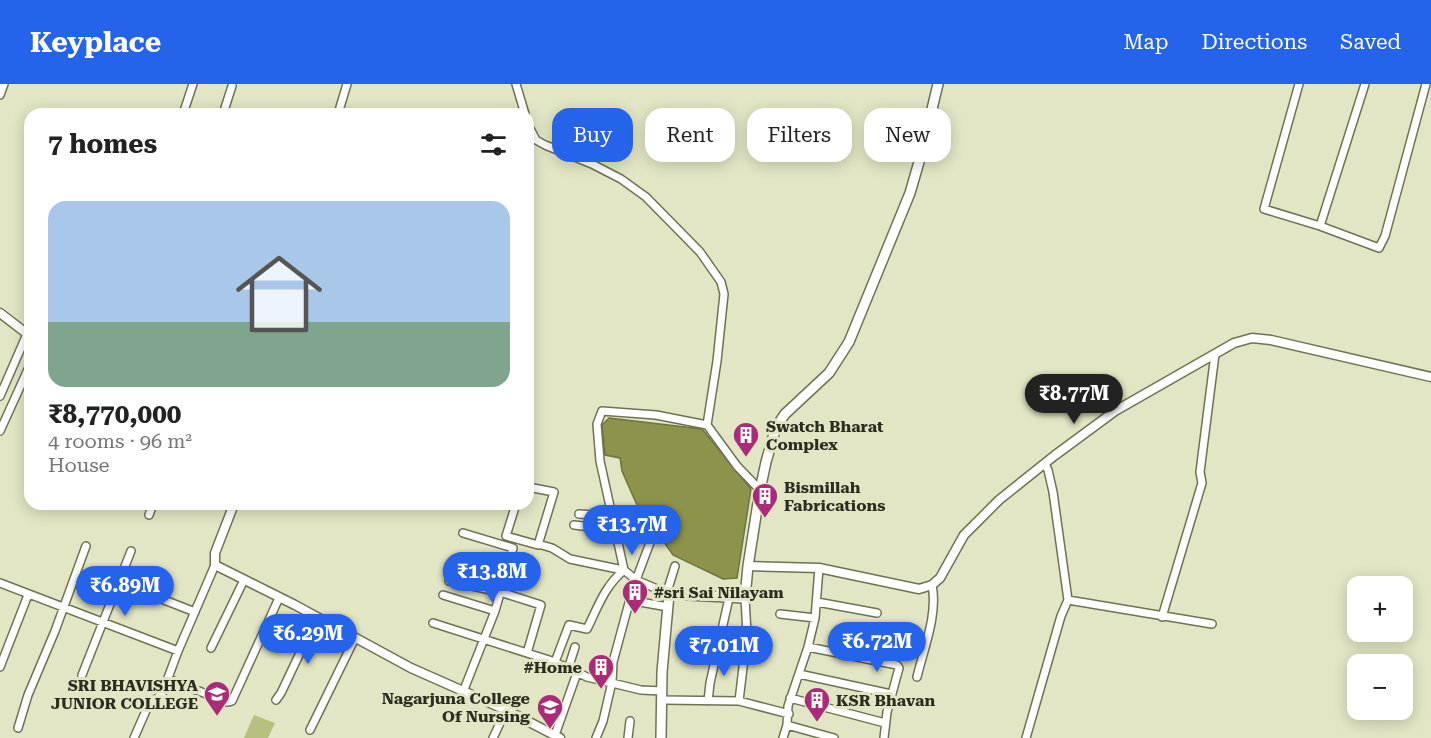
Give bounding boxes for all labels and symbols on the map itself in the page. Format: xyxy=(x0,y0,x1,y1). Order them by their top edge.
pin: ₹8.77M xyxy=(1025,374,1123,425)
place label: Swatch Bharat Complex xyxy=(766,417,884,454)
building icon: Swatch Bharat Complex xyxy=(731,420,761,458)
place label: Bismillah Fabrications xyxy=(784,478,885,515)
building icon: Bismillah Fabrications xyxy=(750,481,780,519)
pin: ₹13.7M xyxy=(583,505,681,556)
pin: ₹13.8M xyxy=(443,552,541,603)
pin: ₹6.89M xyxy=(76,566,174,617)
building icon: #sri Sai Nilayam xyxy=(620,577,650,615)
place label: #sri Sai Nilayam xyxy=(654,583,784,602)
pin: ₹6.29M xyxy=(259,614,357,665)
pin: ₹6.72M xyxy=(828,622,926,673)
pin: ₹7.01M xyxy=(675,626,773,677)
building icon: #Home xyxy=(586,652,616,690)
place label: #Home xyxy=(524,658,582,677)
place label: SRI BHAVISHYA JUNIOR COLLEGE xyxy=(51,676,198,713)
school or university icon: SRI BHAVISHYA JUNIOR COLLEGE xyxy=(202,679,232,717)
building icon: KSR Bhavan xyxy=(802,685,832,723)
place label: Nagarjuna College Of Nursing xyxy=(382,689,530,726)
place label: KSR Bhavan xyxy=(836,691,935,710)
school or university icon: Nagarjuna College Of Nursing xyxy=(535,692,565,730)

